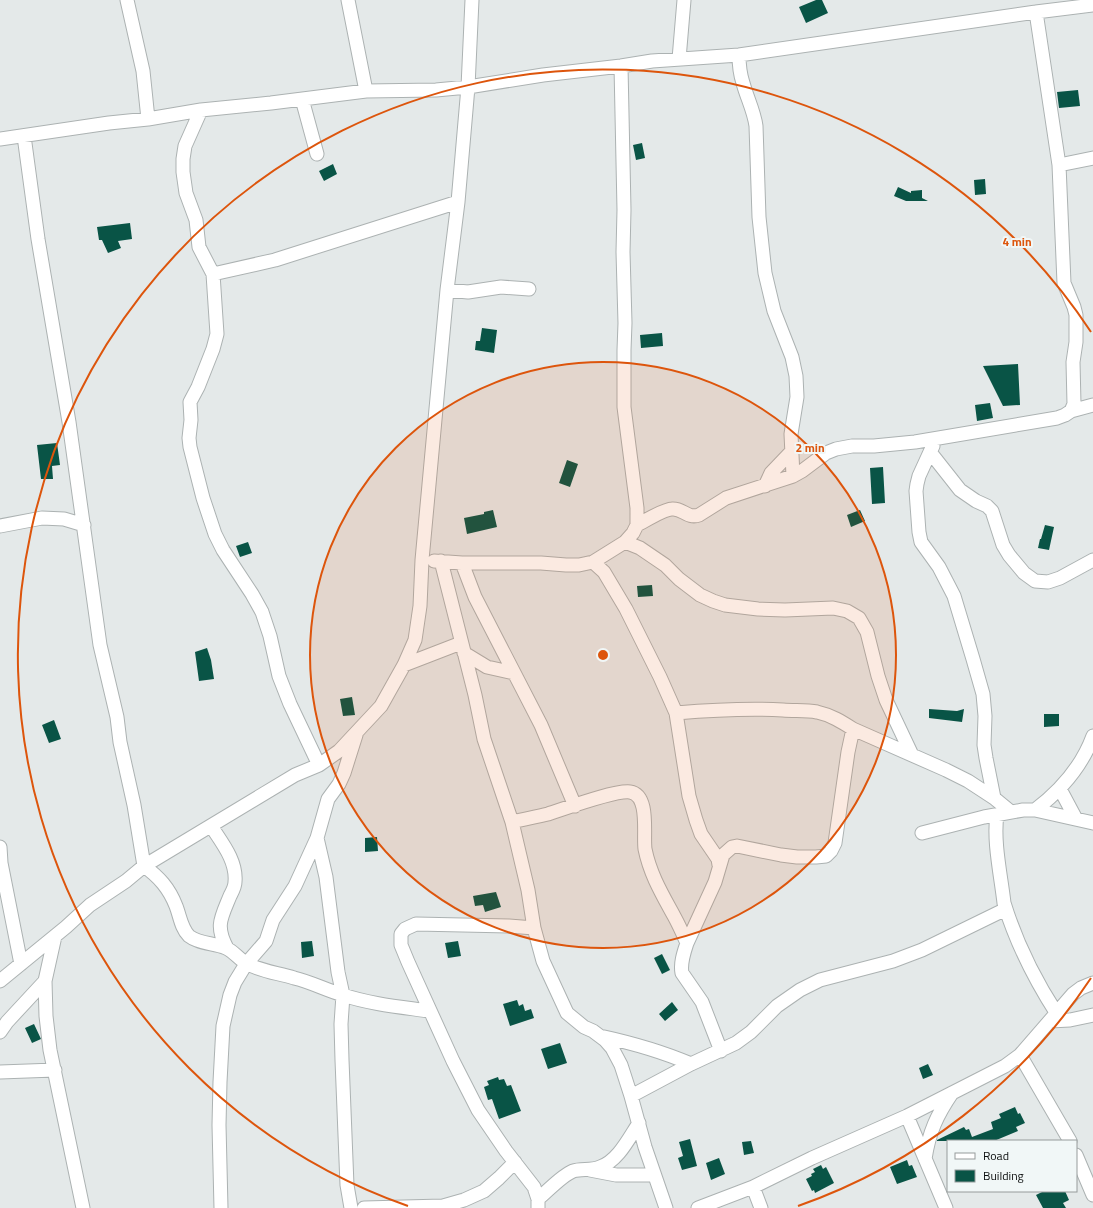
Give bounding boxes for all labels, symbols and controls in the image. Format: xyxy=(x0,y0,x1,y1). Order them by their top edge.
text: 4 min xyxy=(1002,232,1032,251)
text: 2 min xyxy=(795,438,825,457)
centre of rings xyxy=(596,648,610,662)
legend xyxy=(947,1140,1077,1192)
text: Road xyxy=(983,1146,1009,1165)
text: Building xyxy=(983,1166,1024,1185)

